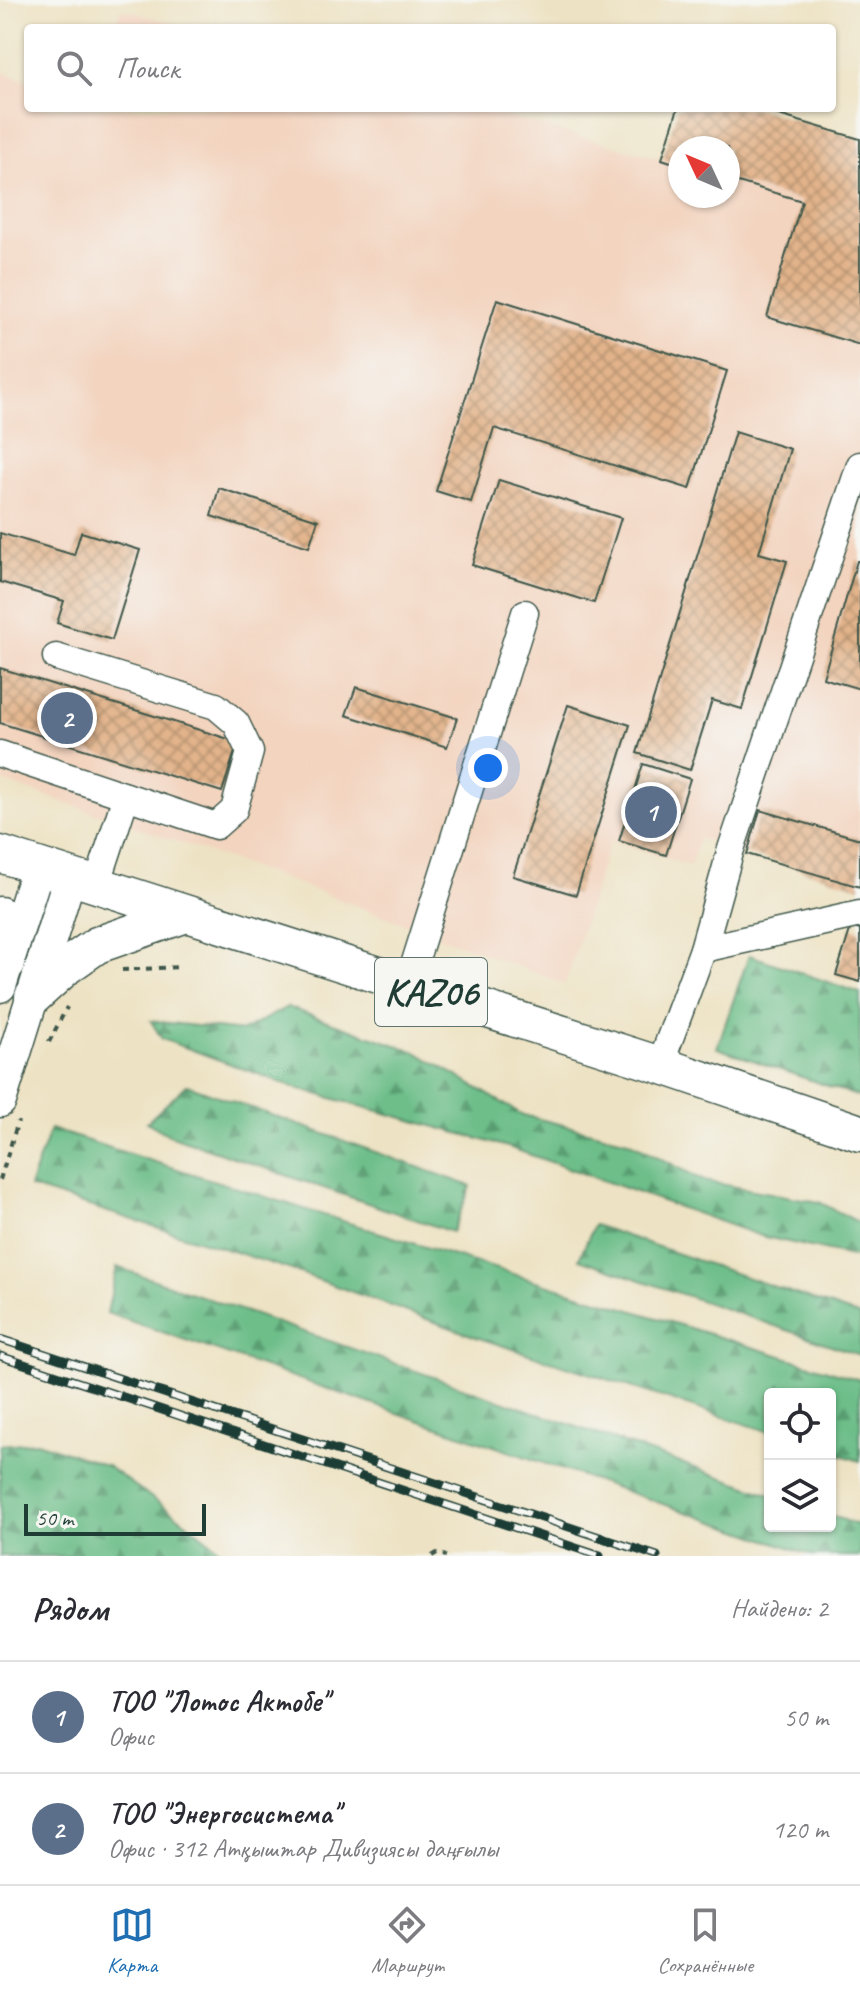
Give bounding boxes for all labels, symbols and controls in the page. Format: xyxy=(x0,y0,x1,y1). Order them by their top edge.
search box xyxy=(24,24,836,112)
icon: search xyxy=(52,46,96,90)
text: Поиск xyxy=(116,49,179,87)
north arrow xyxy=(668,136,740,208)
pin: 2 xyxy=(41,688,93,748)
your location xyxy=(468,748,508,788)
pin: 1 xyxy=(625,782,677,842)
road number: KАZ06 xyxy=(375,958,487,1026)
map controls xyxy=(764,1388,836,1532)
button: locate xyxy=(764,1388,836,1460)
button: layers xyxy=(764,1460,836,1532)
scale bar xyxy=(24,1500,206,1536)
text: 50 m xyxy=(36,1504,73,1532)
text: Рядом xyxy=(32,1587,108,1630)
text: Найдено: 2 xyxy=(731,1592,828,1625)
text: ТОО "Лотос Актобе" xyxy=(108,1682,328,1720)
text: 1 xyxy=(52,1701,64,1734)
text: 50 m xyxy=(784,1701,828,1734)
text: Офис xyxy=(108,1720,154,1753)
text: ТОО "Энергосистема" xyxy=(108,1794,339,1832)
text: 2 xyxy=(52,1813,64,1846)
text: 120 m xyxy=(772,1813,828,1846)
text: Офис · 312 Атқыштар Дивизиясы даңғылы xyxy=(108,1832,498,1865)
tab: Карта xyxy=(107,1903,157,1979)
tab: Маршрут xyxy=(371,1903,444,1979)
tab: Сохранённые xyxy=(658,1903,753,1979)

